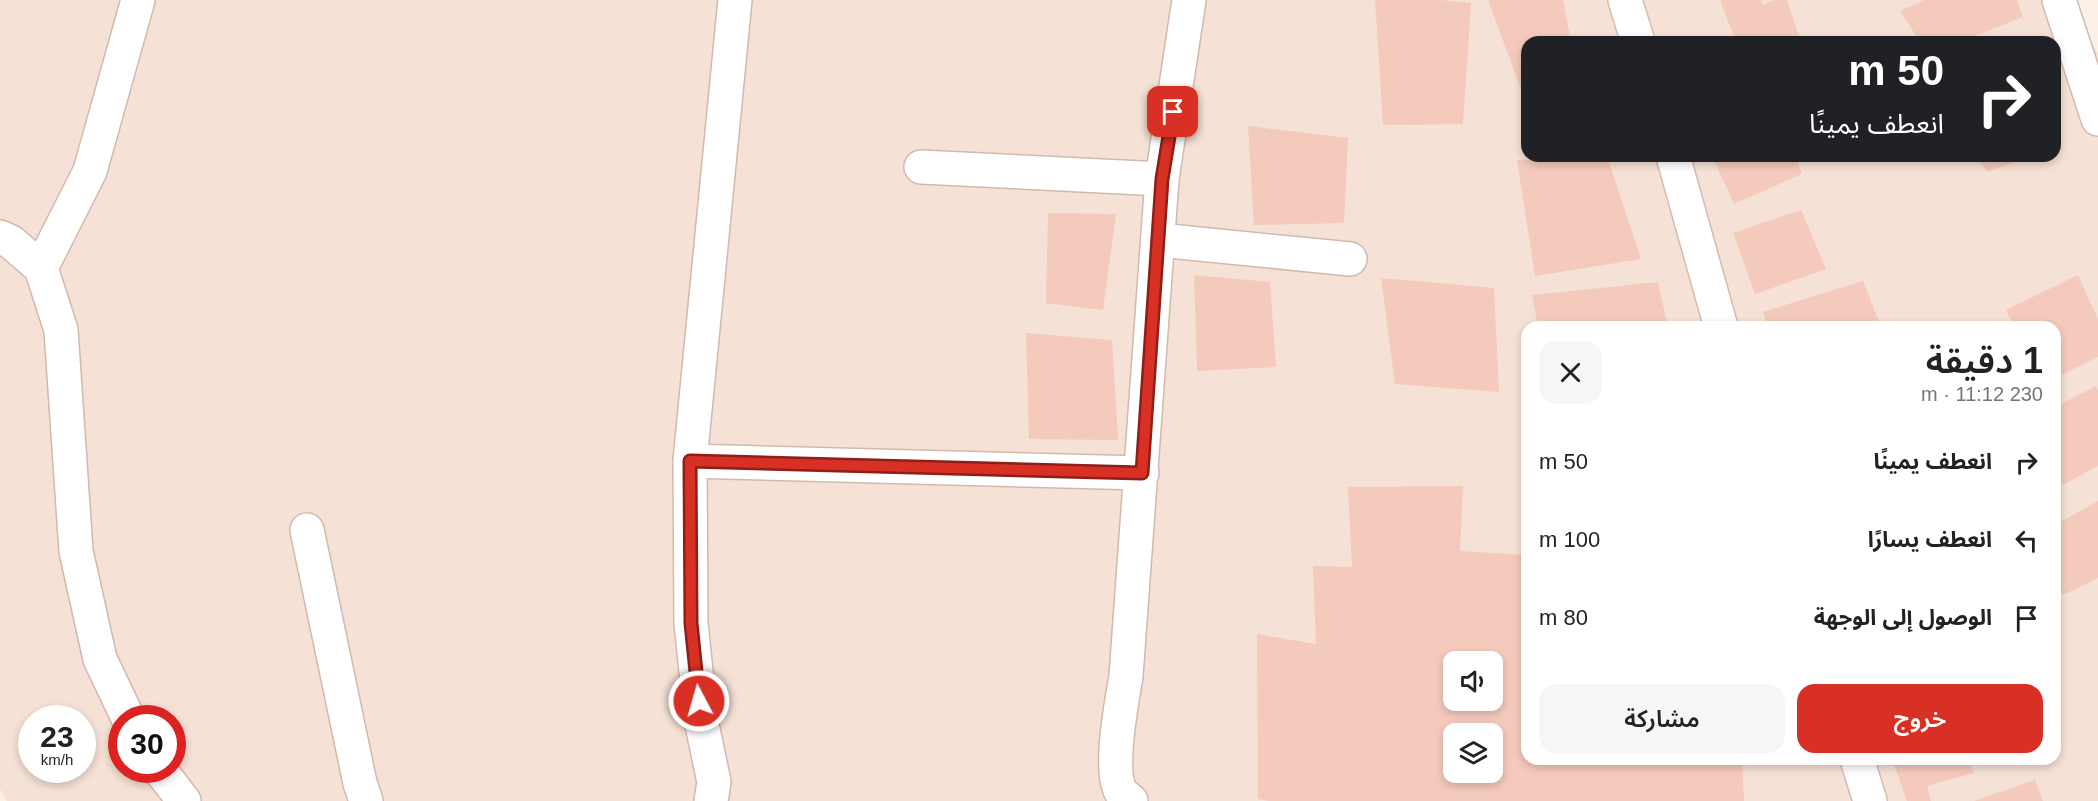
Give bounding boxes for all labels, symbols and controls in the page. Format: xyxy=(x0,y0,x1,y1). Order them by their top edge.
text: 50 m xyxy=(1848,47,1944,94)
icon: right xyxy=(1965,60,2043,138)
pin xyxy=(1147,86,1198,137)
icon: arrive xyxy=(1156,95,1189,128)
text: انعطف يمينًا xyxy=(1809,109,1944,139)
text: 1 دقيقة xyxy=(1926,340,2043,381)
button: close xyxy=(1539,341,1602,404)
text: 230 m · 11:12 xyxy=(1921,383,2043,405)
icon: right xyxy=(2010,446,2043,479)
text: 50 m xyxy=(1539,449,1588,474)
text: انعطف يمينًا xyxy=(1873,449,1992,474)
icon: left xyxy=(2010,524,2043,557)
text: 100 m xyxy=(1539,527,1600,552)
text: انعطف يسارًا xyxy=(1868,527,1992,552)
icon: arrive xyxy=(2010,602,2043,635)
text: 80 m xyxy=(1539,605,1588,630)
text: الوصول إلى الوجهة xyxy=(1814,605,1992,630)
map controls xyxy=(1443,651,1503,783)
button: sound xyxy=(1443,651,1503,711)
position arrow xyxy=(667,669,731,733)
button: مشاركة xyxy=(1539,684,1785,753)
button: خروج xyxy=(1797,684,2043,753)
speed limit sign: 30 xyxy=(108,705,186,783)
text: 23 xyxy=(40,720,74,753)
button: layers xyxy=(1443,723,1503,783)
text: km/h xyxy=(41,751,73,768)

